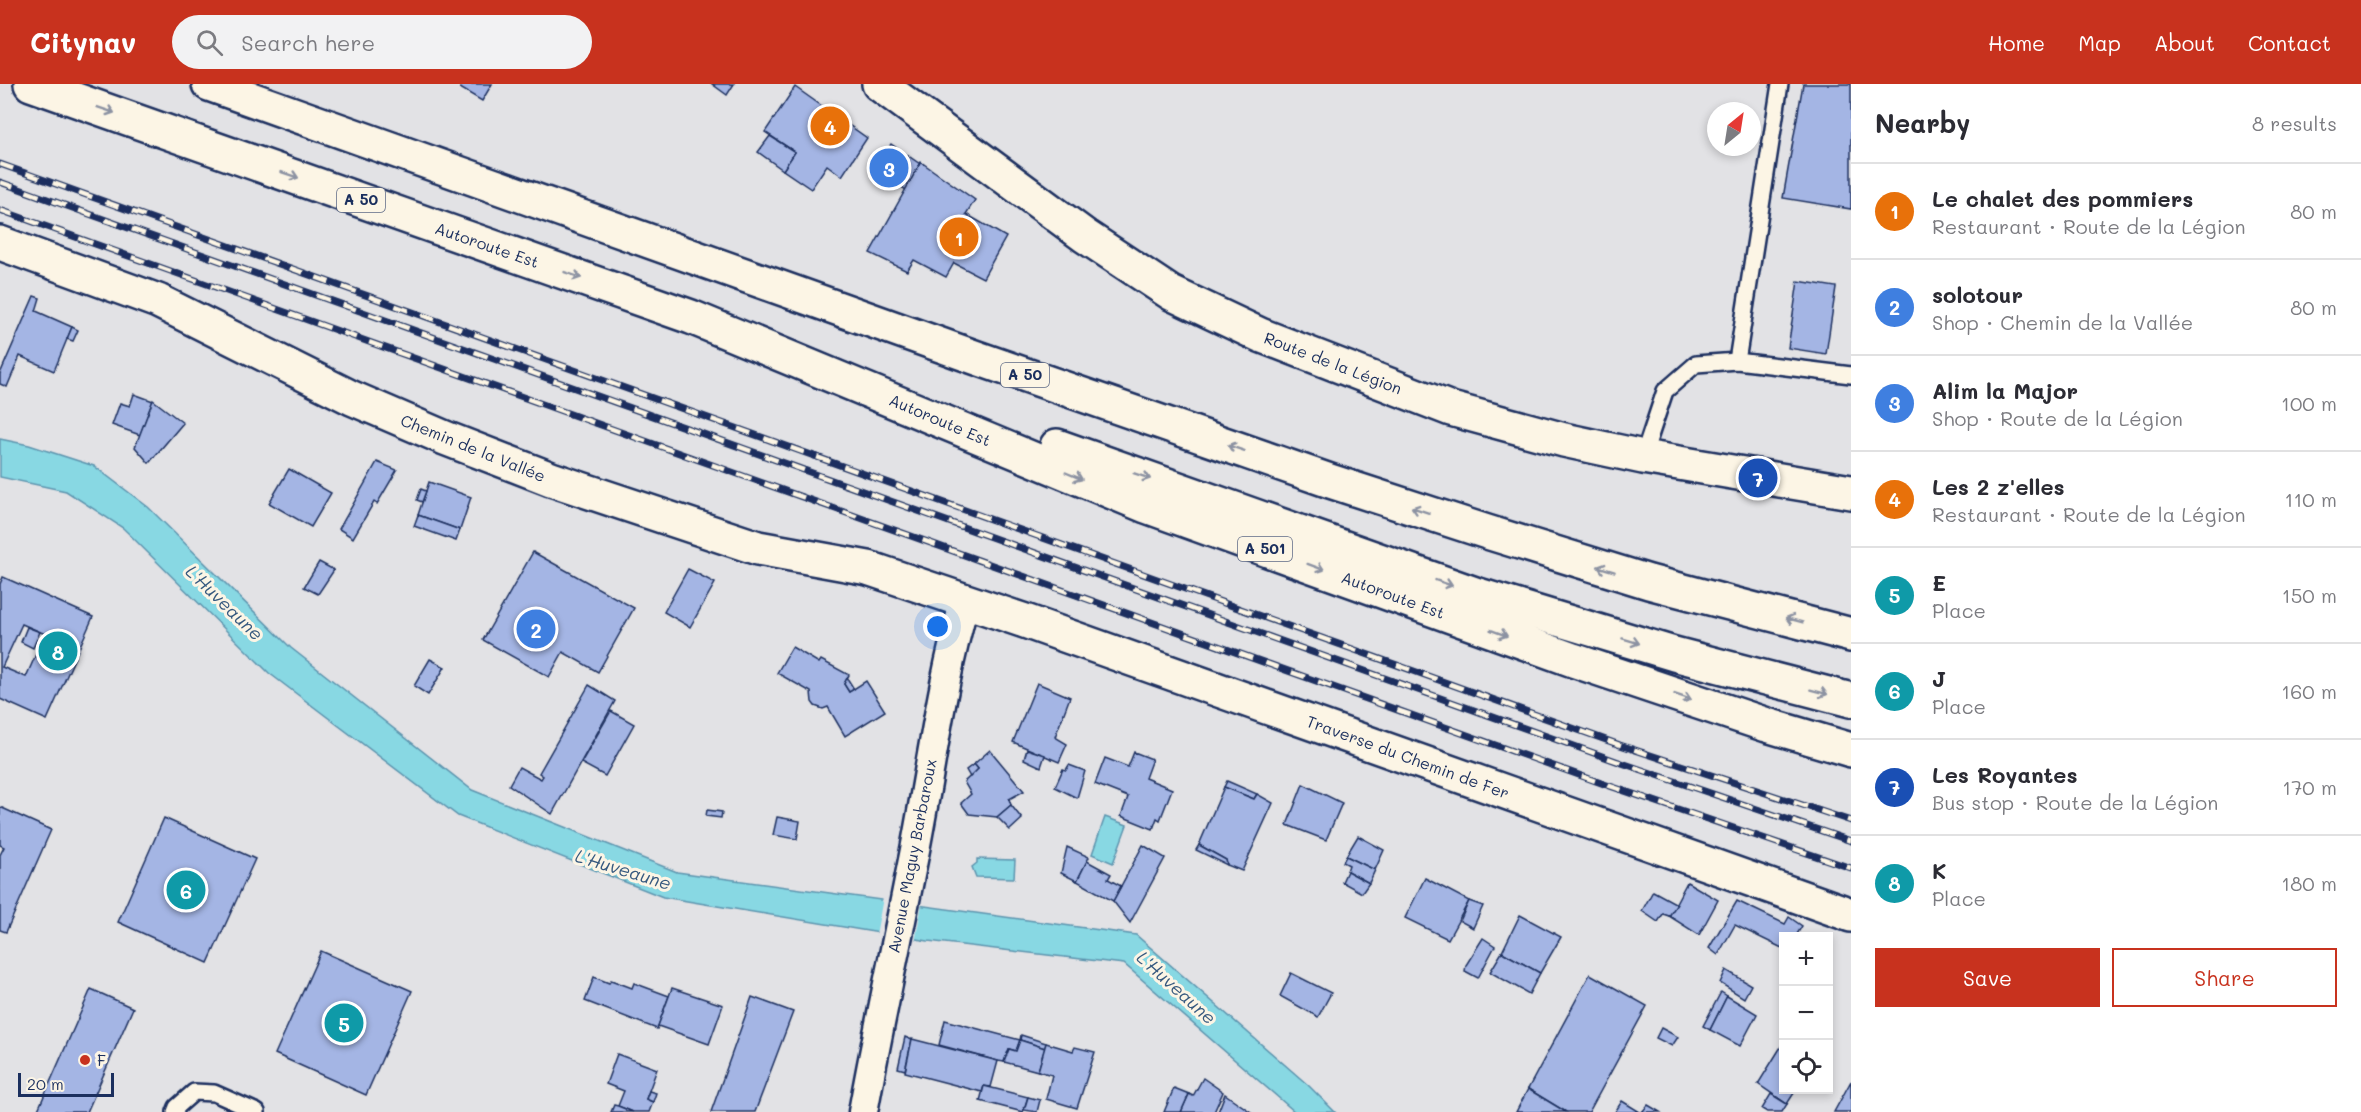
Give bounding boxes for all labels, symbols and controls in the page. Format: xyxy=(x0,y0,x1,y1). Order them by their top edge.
search box xyxy=(172,15,592,69)
text: Citynav xyxy=(30,24,136,60)
icon: search xyxy=(193,26,226,59)
text: Search here xyxy=(241,28,375,57)
text: Home xyxy=(1988,29,2045,56)
text: Map xyxy=(2078,29,2121,56)
text: About xyxy=(2154,29,2215,56)
text: Contact xyxy=(2248,29,2331,56)
north arrow xyxy=(1707,102,1761,156)
pin: 4 xyxy=(810,104,850,148)
one-way arrow xyxy=(96,106,115,117)
text: Nearby xyxy=(1875,106,1970,140)
text: 8 results xyxy=(2252,110,2337,136)
pin: 3 xyxy=(870,146,908,190)
one-way arrow xyxy=(280,171,299,182)
text: Le chalet des pommiers xyxy=(1932,184,2193,213)
road number: A 50 xyxy=(337,188,385,212)
text: 1 xyxy=(1890,198,1899,224)
text: 80 m xyxy=(2290,198,2337,224)
text: Restaurant · Route de la Légion xyxy=(1932,213,2246,239)
pin: 1 xyxy=(940,214,978,260)
street label: Autoroute Est xyxy=(432,217,542,272)
one-way arrow xyxy=(563,271,582,282)
text: solotour xyxy=(1932,280,2023,309)
text: 2 xyxy=(1889,294,1900,320)
text: 80 m xyxy=(2290,294,2337,320)
text: Shop · Chemin de la Vallée xyxy=(1932,309,2193,335)
street label: Route de la Légion xyxy=(1261,327,1405,398)
road number: A 50 xyxy=(1001,363,1049,387)
text: Alim la Major xyxy=(1932,376,2078,405)
street label: Autoroute Est xyxy=(886,389,994,450)
text: 3 xyxy=(1889,390,1901,416)
text: 100 m xyxy=(2281,390,2337,416)
text: Shop · Route de la Légion xyxy=(1932,405,2183,431)
street label: Chemin de la Vallée xyxy=(398,409,549,486)
one-way arrow xyxy=(1227,441,1246,452)
pin: 7 xyxy=(1738,456,1778,500)
one-way arrow xyxy=(1065,471,1083,482)
one-way arrow xyxy=(1132,472,1151,483)
text: Les 2 z'elles xyxy=(1932,472,2065,501)
text: 4 xyxy=(1888,486,1901,512)
text: 110 m xyxy=(2284,486,2337,512)
text: Restaurant · Route de la Légion xyxy=(1932,501,2246,527)
one-way arrow xyxy=(1411,504,1430,515)
road number: A 501 xyxy=(1238,537,1292,561)
water label: L'Huveaune xyxy=(181,559,269,645)
one-way arrow xyxy=(1306,562,1325,573)
one-way arrow xyxy=(1597,563,1616,574)
street label: Autoroute Est xyxy=(1339,566,1448,623)
text: E xyxy=(1932,568,1946,597)
one-way arrow xyxy=(1435,579,1453,590)
text: 5 xyxy=(1889,582,1900,608)
text: 150 m xyxy=(2282,582,2337,608)
text: Place xyxy=(1932,597,1986,623)
pin: 2 xyxy=(516,606,556,652)
your location xyxy=(923,612,952,641)
one-way arrow xyxy=(1785,614,1804,626)
pin: 8 xyxy=(38,628,78,674)
one-way arrow xyxy=(1489,629,1508,640)
one-way arrow xyxy=(1621,636,1640,647)
text: J xyxy=(1932,664,1947,693)
text: 6 xyxy=(1888,678,1901,704)
text: 160 m xyxy=(2281,678,2337,704)
one-way arrow xyxy=(1809,686,1828,698)
one-way arrow xyxy=(1674,692,1693,703)
text: Place xyxy=(1932,693,1986,719)
street label: Traverse du Chemin de Fer xyxy=(1304,710,1512,803)
street label: Avenue Maguy Barbaroux xyxy=(882,757,941,955)
text: Les Royantes xyxy=(1932,760,2078,789)
text: 7 xyxy=(1889,774,1900,800)
text: 170 m xyxy=(2282,774,2337,800)
text: Bus stop · Route de la Légion xyxy=(1932,789,2218,815)
water label: L'Huveaune xyxy=(572,843,674,895)
text: K xyxy=(1932,856,1946,885)
pin: 6 xyxy=(166,868,206,912)
text: 8 xyxy=(1888,870,1901,896)
text: 180 m xyxy=(2281,870,2337,896)
text: Place xyxy=(1932,885,1986,911)
map controls xyxy=(1779,932,1833,1094)
button: + xyxy=(1779,932,1833,986)
water label: L'Huveaune xyxy=(1132,945,1221,1029)
button: Save xyxy=(1875,948,2100,1007)
button: Share xyxy=(2112,948,2337,1007)
button: − xyxy=(1779,986,1833,1040)
pin: 5 xyxy=(324,1000,364,1046)
button: locate xyxy=(1779,1040,1833,1094)
place label: F xyxy=(97,1049,106,1070)
marker: F xyxy=(78,1053,92,1067)
scale bar xyxy=(18,1070,114,1098)
text: 20 m xyxy=(27,1073,64,1094)

